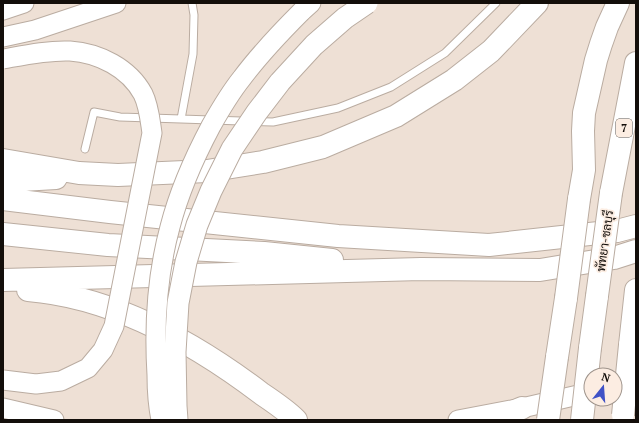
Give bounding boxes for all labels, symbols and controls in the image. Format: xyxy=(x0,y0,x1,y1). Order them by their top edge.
road number: 7 xyxy=(616,119,632,137)
street label: พัทยา-ชลบุรี xyxy=(593,209,618,273)
north arrow xyxy=(583,367,623,407)
text: N xyxy=(600,370,613,386)

